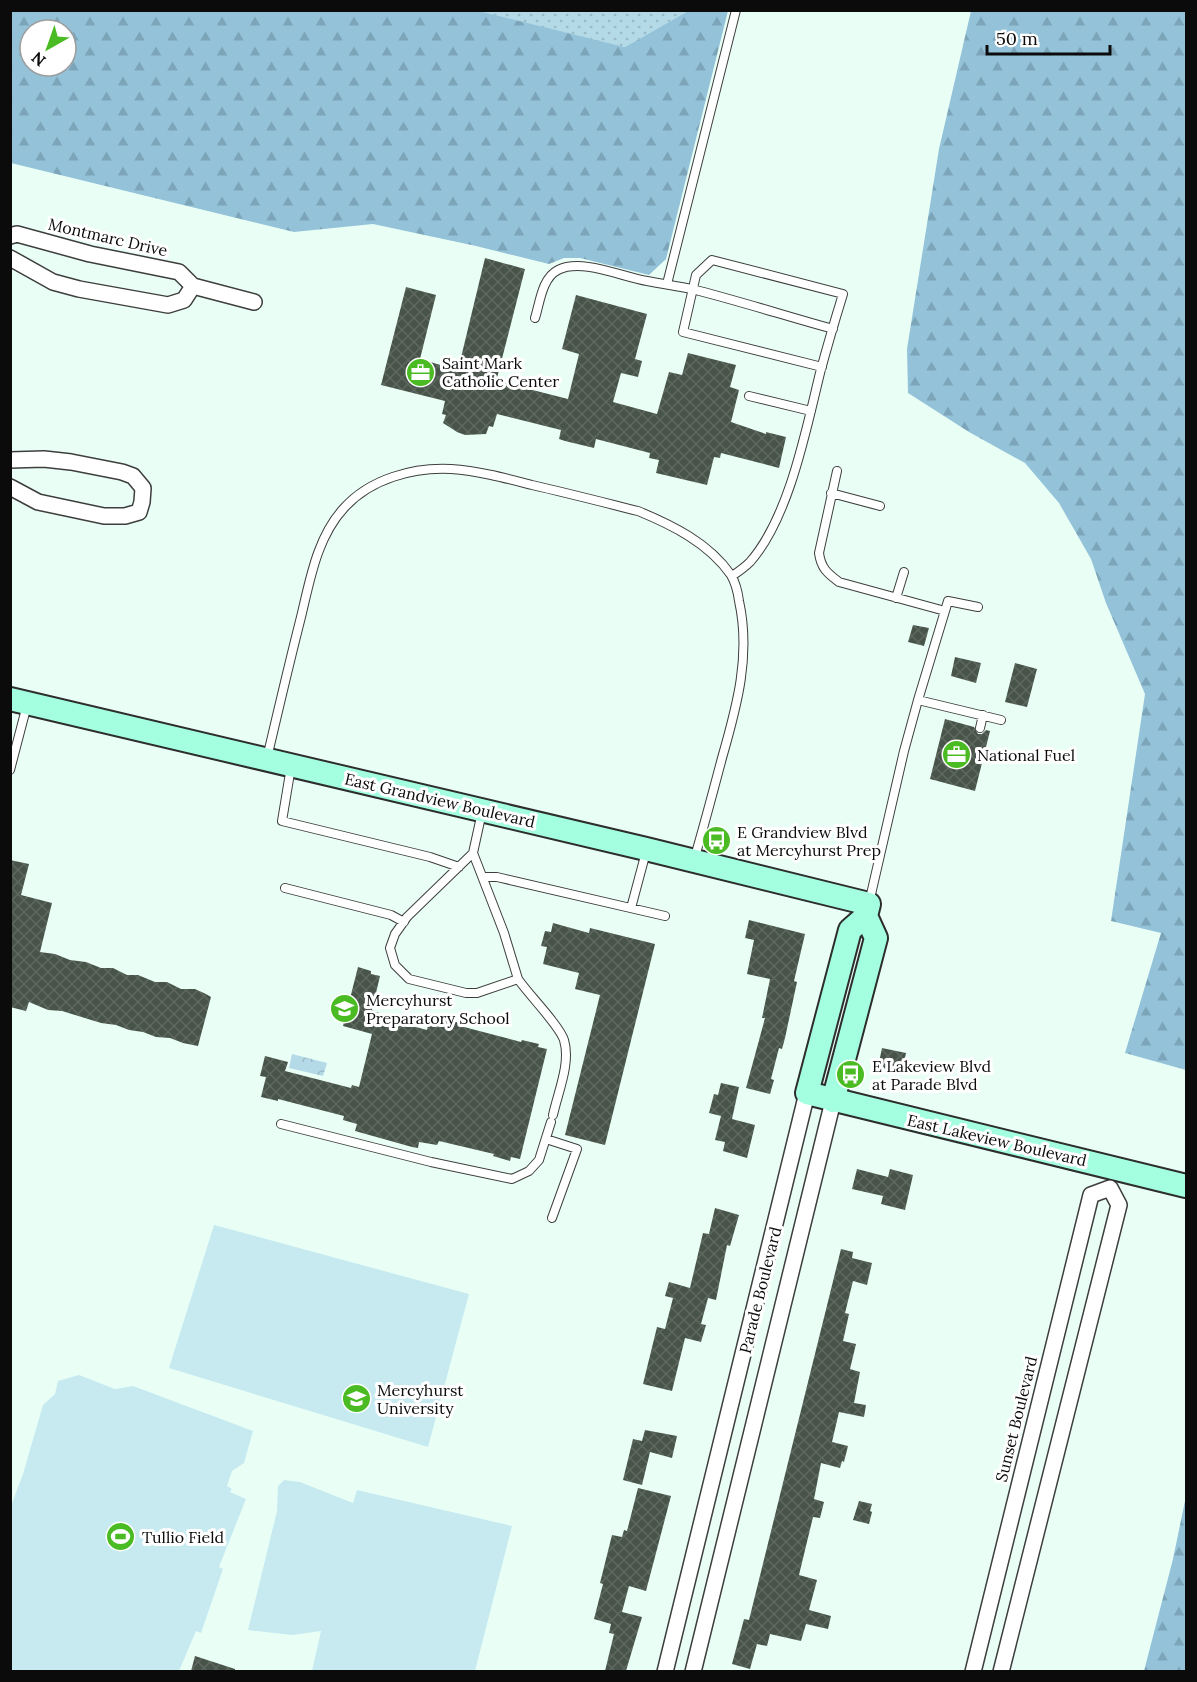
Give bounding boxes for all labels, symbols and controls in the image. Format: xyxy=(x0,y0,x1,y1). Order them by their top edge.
north arrow xyxy=(18,18,78,78)
scale bar xyxy=(987,18,1110,56)
text: 50 m xyxy=(996,27,1038,50)
text: N xyxy=(27,48,50,71)
street label: Montmarc Drive xyxy=(46,214,170,261)
place label: Saint Mark Catholic Center xyxy=(442,353,559,391)
office icon: Saint Mark Catholic Center xyxy=(405,356,437,388)
office icon: National Fuel xyxy=(940,739,972,771)
place label: National Fuel xyxy=(977,745,1075,765)
street label: East Grandview Boulevard xyxy=(343,768,538,832)
place label: E Grandview Blvd at Mercyhurst Prep xyxy=(737,822,881,860)
bus stop icon: E Grandview Blvd at Mercyhurst Prep xyxy=(700,825,732,857)
place label: Mercyhurst Preparatory School xyxy=(366,990,510,1028)
school or university icon: Mercyhurst Preparatory School xyxy=(329,993,361,1025)
place label: E Lakeview Blvd at Parade Blvd xyxy=(872,1056,991,1094)
bus stop icon: E Lakeview Blvd at Parade Blvd xyxy=(835,1059,867,1091)
street label: East Lakeview Boulevard xyxy=(905,1110,1089,1170)
street label: Parade Boulevard xyxy=(735,1224,785,1355)
street label: Sunset Boulevard xyxy=(991,1354,1041,1484)
place label: Mercyhurst University xyxy=(377,1380,464,1418)
school or university icon: Mercyhurst University xyxy=(340,1383,372,1415)
sports icon: Tullio Field xyxy=(105,1521,137,1553)
place label: Tullio Field xyxy=(142,1527,225,1547)

